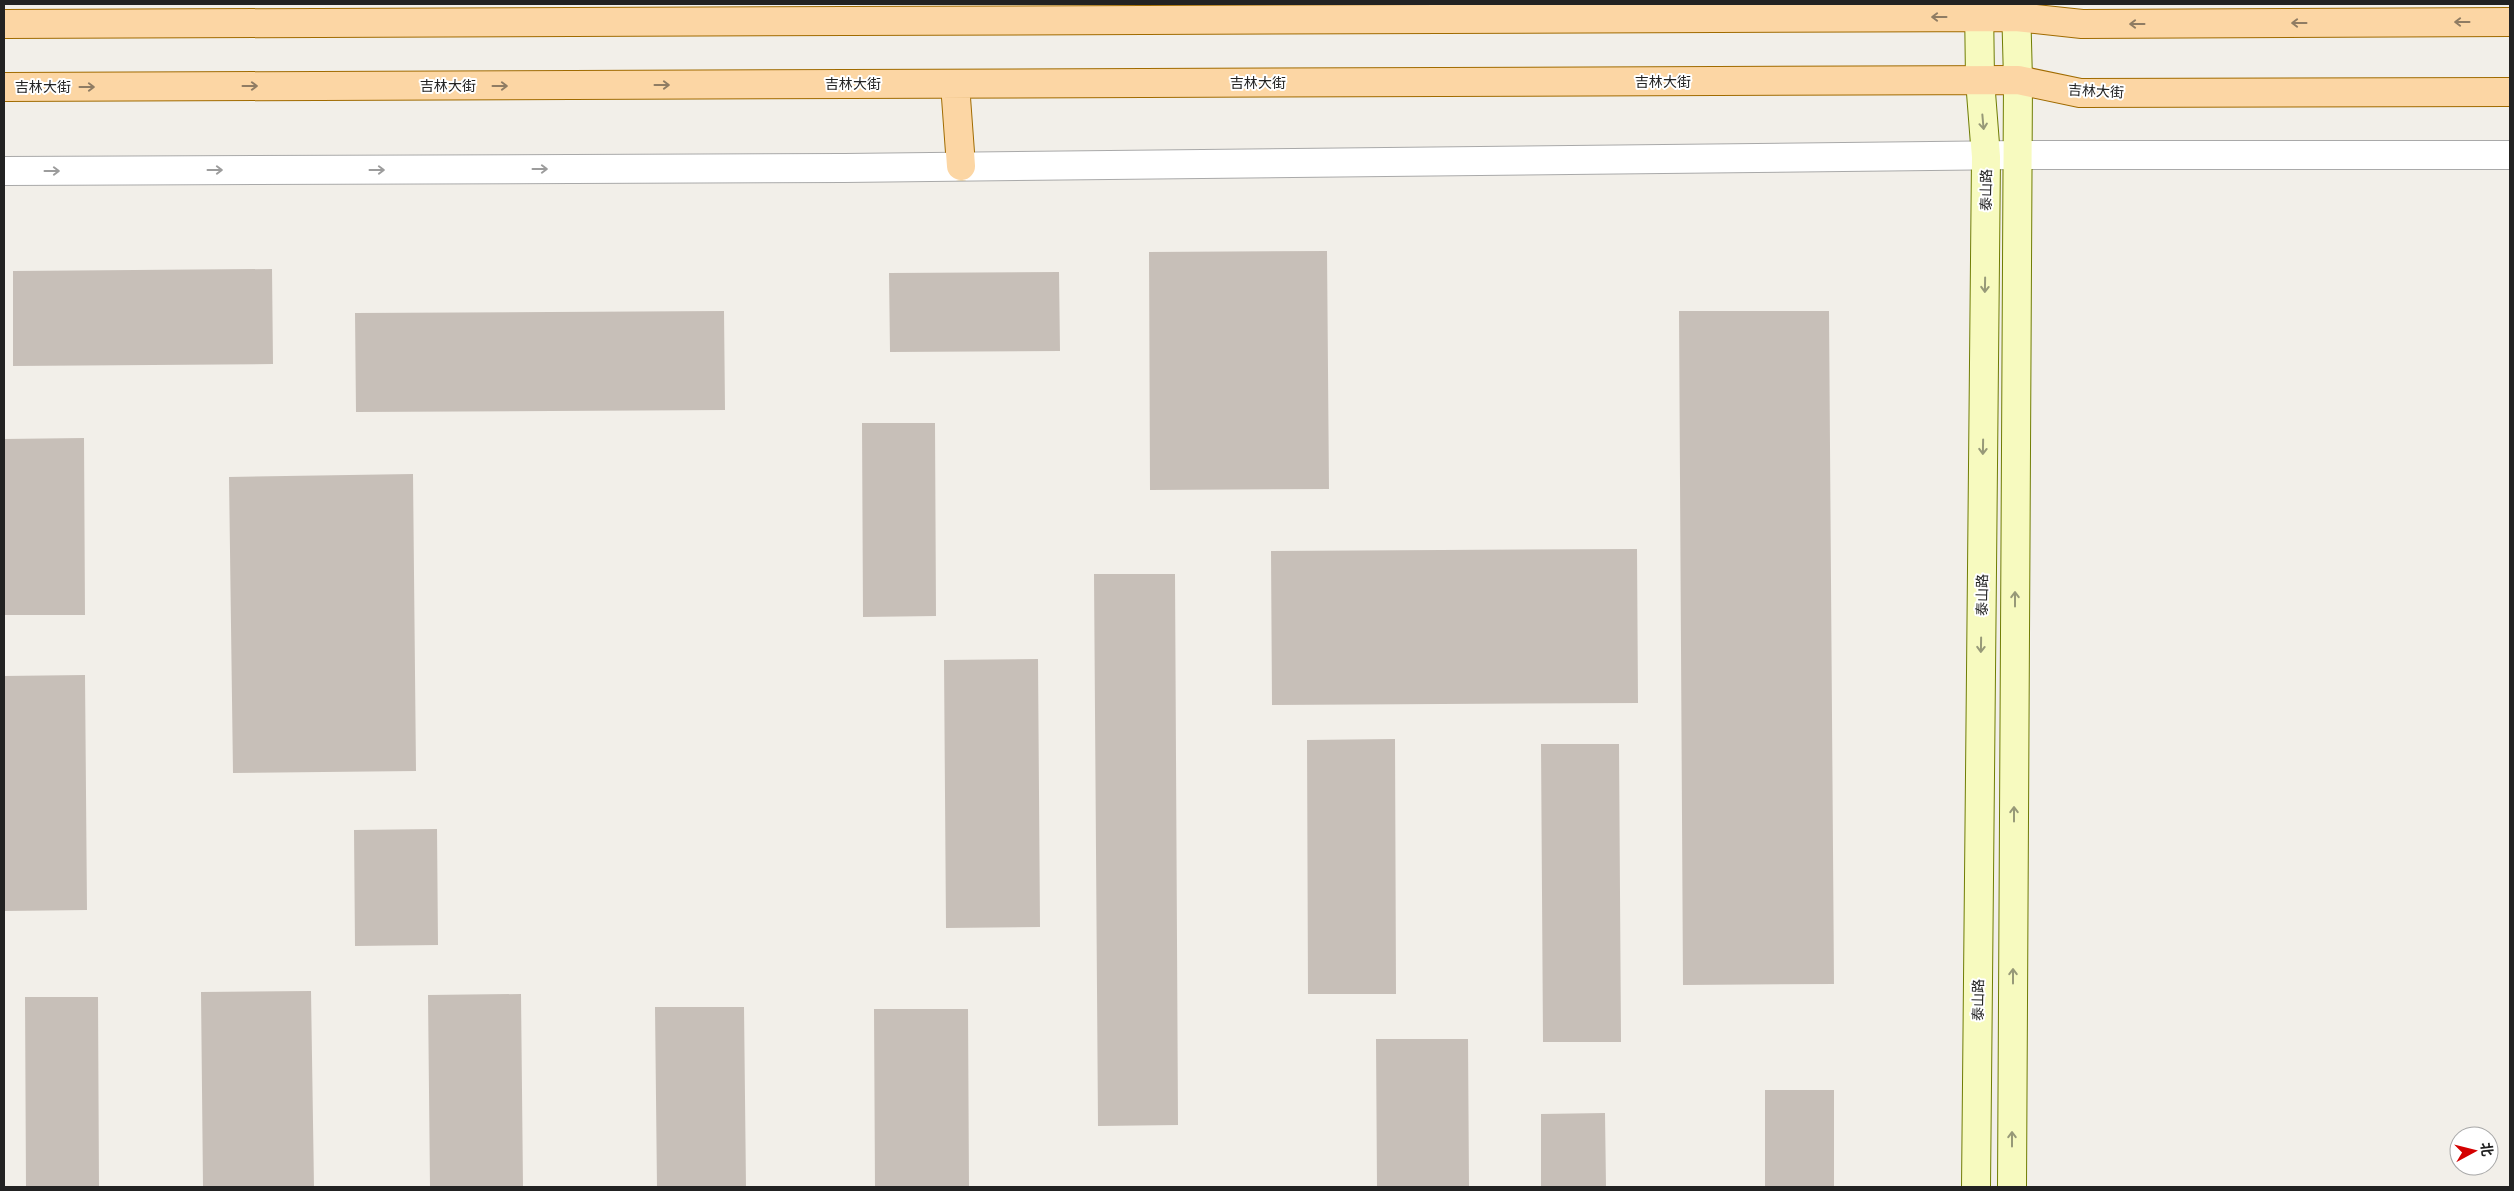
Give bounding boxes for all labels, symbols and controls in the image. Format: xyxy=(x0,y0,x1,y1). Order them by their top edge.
one-way arrow xyxy=(1932,12,1948,22)
one-way arrow xyxy=(2291,18,2308,28)
one-way arrow xyxy=(2454,18,2470,27)
one-way arrow xyxy=(2129,19,2145,29)
street label: 吉林大街 xyxy=(1635,72,1691,92)
street label: 吉林大街 xyxy=(1230,73,1286,93)
street label: 吉林大街 xyxy=(825,74,881,94)
street label: 吉林大街 xyxy=(420,76,476,96)
street label: 吉林大街 xyxy=(15,77,71,97)
one-way arrow xyxy=(654,80,670,90)
street label: 吉林大街 xyxy=(2068,80,2124,102)
one-way arrow xyxy=(242,81,258,91)
one-way arrow xyxy=(492,81,508,91)
one-way arrow xyxy=(79,82,95,92)
one-way arrow xyxy=(1979,114,1988,130)
one-way arrow xyxy=(532,164,548,174)
one-way arrow xyxy=(206,165,223,175)
one-way arrow xyxy=(369,165,385,175)
one-way arrow xyxy=(44,166,60,176)
street label: 泰山路 xyxy=(1976,169,1996,211)
one-way arrow xyxy=(1980,276,1990,292)
one-way arrow xyxy=(1978,438,1988,455)
street label: 泰山路 xyxy=(1972,574,1992,616)
one-way arrow xyxy=(2010,591,2020,607)
one-way arrow xyxy=(1976,636,1986,652)
one-way arrow xyxy=(2009,806,2019,822)
one-way arrow xyxy=(2008,968,2018,984)
street label: 泰山路 xyxy=(1968,979,1988,1021)
north arrow xyxy=(2449,1126,2499,1176)
one-way arrow xyxy=(2007,1131,2017,1147)
text: 北 xyxy=(2476,1141,2498,1158)

